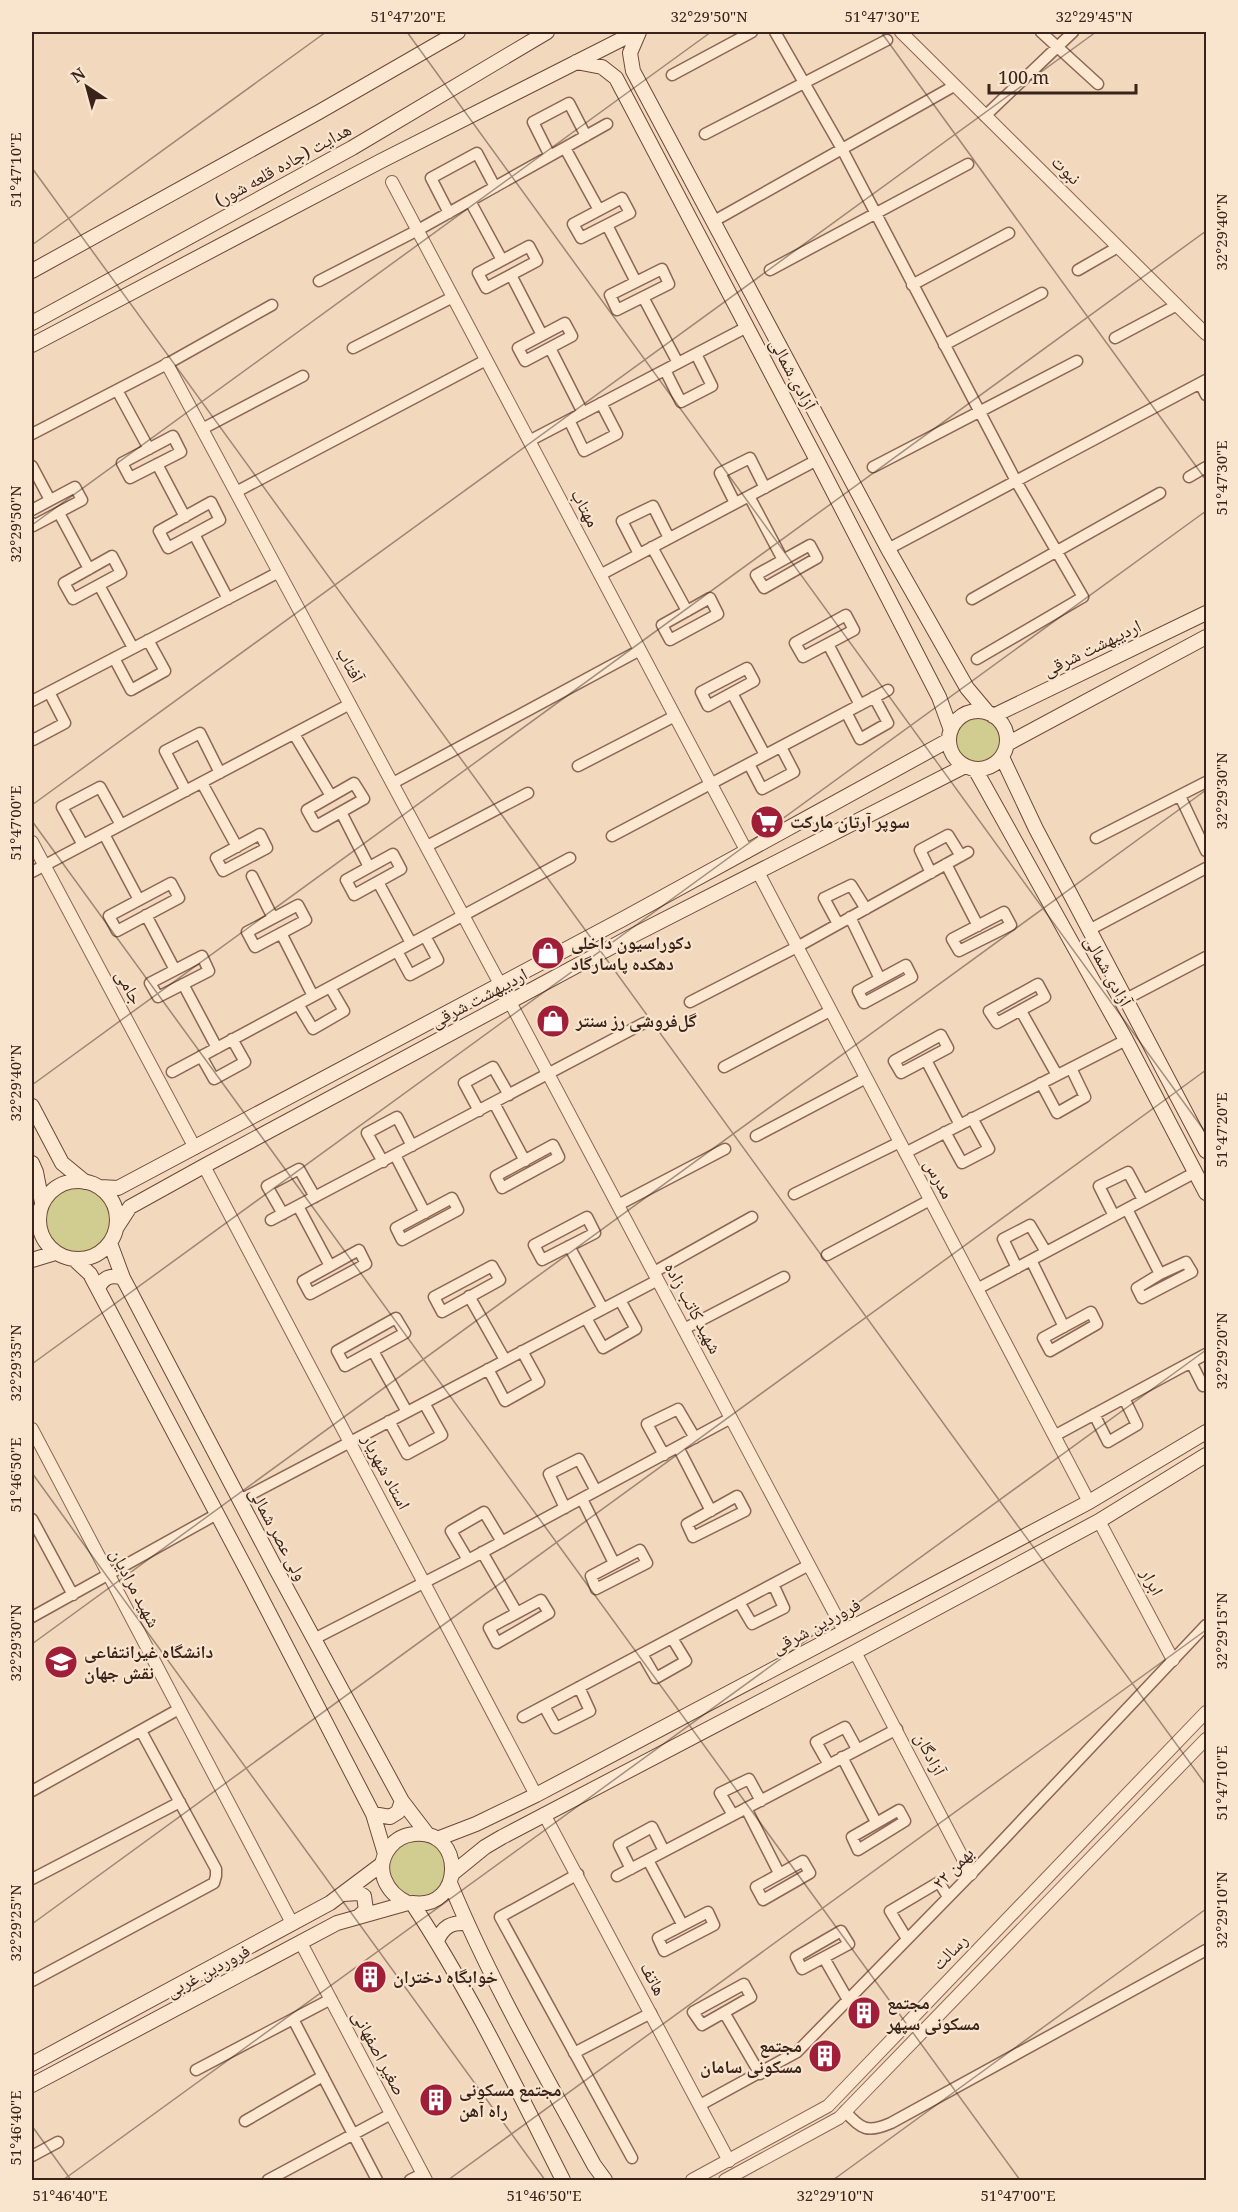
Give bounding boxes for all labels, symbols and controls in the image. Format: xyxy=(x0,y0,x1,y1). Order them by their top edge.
text: 51°47'20"E xyxy=(370,6,446,32)
text: 32°29'50"N xyxy=(670,6,748,32)
text: 51°47'30"E xyxy=(844,6,920,32)
text: 32°29'45"N xyxy=(1055,6,1133,32)
north arrow xyxy=(57,57,117,117)
scale bar xyxy=(989,57,1136,95)
text: N xyxy=(67,62,93,92)
text: 100 m xyxy=(998,65,1049,95)
street label: هدایت (جاده قلعه شور) xyxy=(210,117,358,217)
text: 51°47'10"E xyxy=(5,132,31,208)
street label: نبوت xyxy=(1042,149,1087,194)
text: 32°29'40"N xyxy=(1211,193,1237,271)
street label: آزادی شمالی xyxy=(760,333,823,417)
text: 51°47'30"E xyxy=(1211,440,1237,516)
street label: مهتاب xyxy=(561,484,606,534)
text: 32°29'50"N xyxy=(5,485,31,563)
street label: اردیبهشت شرقی xyxy=(1038,613,1147,687)
street label: آفتاب xyxy=(326,643,370,690)
text: 32°29'30"N xyxy=(1211,752,1237,830)
text: 51°47'00"E xyxy=(5,785,31,861)
supermarket icon: سوپر آرتان مارکت xyxy=(749,804,785,840)
place label: سوپر آرتان مارکت xyxy=(790,809,910,839)
place label: دکوراسیون داخلی دهکده پاسارگاد xyxy=(571,930,692,981)
street label: آزادی شمالی xyxy=(1074,931,1139,1014)
shop icon: دکوراسیون داخلی دهکده پاسارگاد xyxy=(530,935,566,971)
street label: اردیبهشت شرقی xyxy=(426,961,534,1038)
street label: جامی xyxy=(105,965,149,1011)
shop icon: گل‌فروشی رز سنتر xyxy=(535,1003,571,1039)
place label: گل‌فروشی رز سنتر xyxy=(575,1008,697,1038)
text: 32°29'40"N xyxy=(5,1044,31,1122)
text: 51°47'20"E xyxy=(1211,1092,1237,1168)
street label: مدرس xyxy=(914,1154,960,1205)
street label: شهید کاتب زاده xyxy=(654,1257,728,1360)
text: 32°29'20"N xyxy=(1211,1312,1237,1390)
text: 32°29'35"N xyxy=(5,1324,31,1402)
street label: استاد شهریار xyxy=(351,1429,417,1516)
text: 51°46'50"E xyxy=(5,1437,31,1513)
street label: ولی عصر شمالی xyxy=(239,1482,314,1587)
street label: شهید مرادیان xyxy=(100,1544,167,1634)
street label: ابرار xyxy=(1130,1563,1170,1602)
street label: فروردین شرقی xyxy=(767,1592,867,1664)
text: 32°29'15"N xyxy=(1211,1592,1237,1670)
text: 32°29'30"N xyxy=(5,1604,31,1682)
place label: دانشگاه غیرانتفاعی نقش جهان xyxy=(84,1639,214,1690)
school or university icon: دانشگاه غیرانتفاعی نقش جهان xyxy=(43,1644,79,1680)
street label: آزادگان xyxy=(905,1728,952,1782)
text: 51°47'10"E xyxy=(1211,1745,1237,1821)
street label: ۲۲ بهمن xyxy=(926,1841,983,1898)
text: 32°29'10"N xyxy=(1211,1871,1237,1949)
text: 32°29'25"N xyxy=(5,1884,31,1962)
street label: رسالت xyxy=(926,1928,977,1979)
street label: فروردین غربی xyxy=(161,1938,257,2008)
street label: هاتف xyxy=(630,1958,673,2002)
building icon: خوابگاه دختران xyxy=(352,1959,388,1995)
place label: خوابگاه دختران xyxy=(393,1964,498,1994)
place label: مجتمع مسکونی سپهر xyxy=(886,1990,980,2041)
building icon: مجتمع مسکونی سپهر xyxy=(846,1995,882,2031)
street label: صغیر اصفهانی xyxy=(342,2006,412,2102)
place label: مجتمع مسکونی سامان xyxy=(700,2033,802,2084)
building icon: مجتمع مسکونی سامان xyxy=(807,2038,843,2074)
place label: مجتمع مسکونی راه آهن xyxy=(459,2077,561,2128)
building icon: مجتمع مسکونی راه آهن xyxy=(418,2082,454,2118)
text: 51°46'40"E xyxy=(5,2090,31,2166)
text: 51°46'40"E xyxy=(32,2185,108,2211)
text: 51°46'50"E xyxy=(506,2185,582,2211)
text: 32°29'10"N xyxy=(796,2185,874,2211)
text: 51°47'00"E xyxy=(980,2185,1056,2211)

